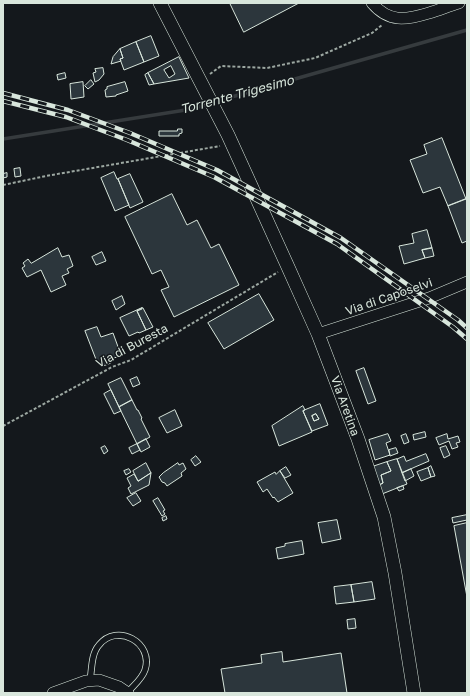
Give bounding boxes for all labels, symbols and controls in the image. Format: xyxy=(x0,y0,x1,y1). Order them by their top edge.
water label: Torrente Trigesimo xyxy=(179,72,295,118)
street label: Via di Caposelvi xyxy=(344,275,434,319)
street label: Via di Buresta xyxy=(94,321,170,371)
street label: Via Aretina xyxy=(327,374,363,438)

